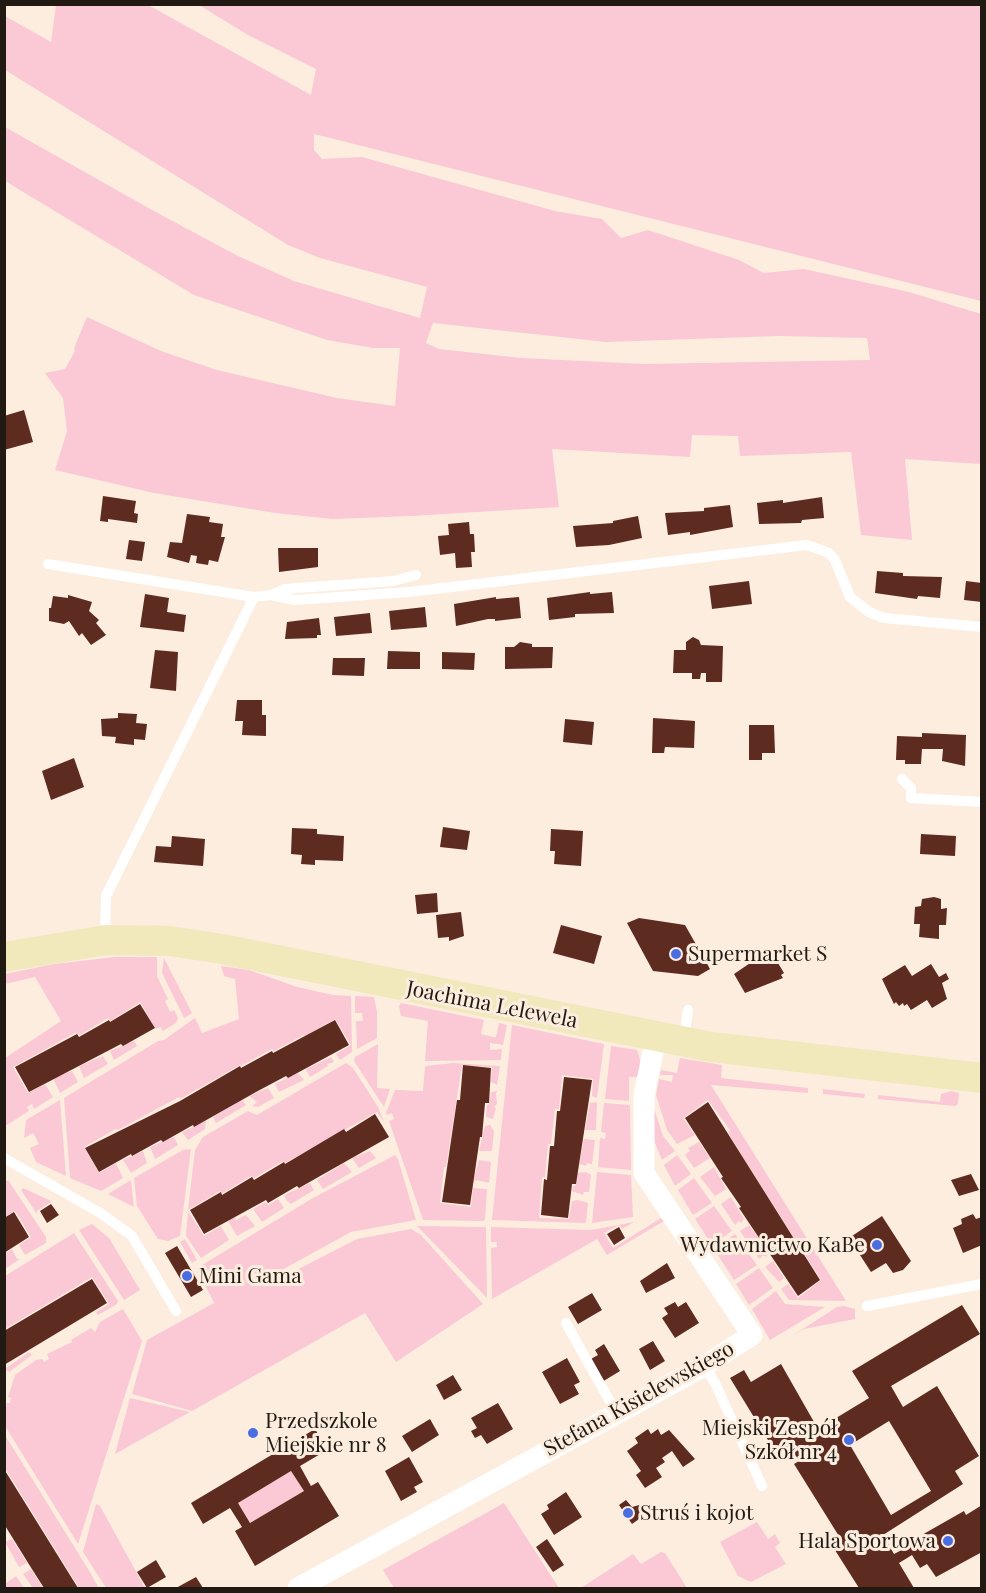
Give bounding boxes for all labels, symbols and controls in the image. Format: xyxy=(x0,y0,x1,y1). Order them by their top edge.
place label: Supermarket S xyxy=(688,941,827,967)
marker: Supermarket S xyxy=(669,947,683,961)
street label: Joachima Lelewela xyxy=(404,976,580,1034)
place label: Wydawnictwo KaBe xyxy=(680,1232,865,1258)
marker: Wydawnictwo KaBe xyxy=(870,1238,884,1252)
place label: Mini Gama xyxy=(199,1263,302,1289)
marker: Mini Gama xyxy=(180,1269,194,1283)
street label: Stefana Kisielewskiego xyxy=(539,1336,739,1462)
place label: Przedszkole Miejskie nr 8 xyxy=(265,1408,387,1458)
place label: Miejski Zespół Szkół nr 4 xyxy=(702,1415,837,1465)
marker: Przedszkole Miejskie nr 8 xyxy=(246,1426,260,1440)
marker: Miejski Zespół Szkół nr 4 xyxy=(842,1433,856,1447)
place label: Struś i kojot xyxy=(640,1500,753,1526)
marker: Struś i kojot xyxy=(621,1506,635,1520)
place label: Hala Sportowa xyxy=(798,1528,936,1554)
marker: Hala Sportowa xyxy=(941,1534,955,1548)

